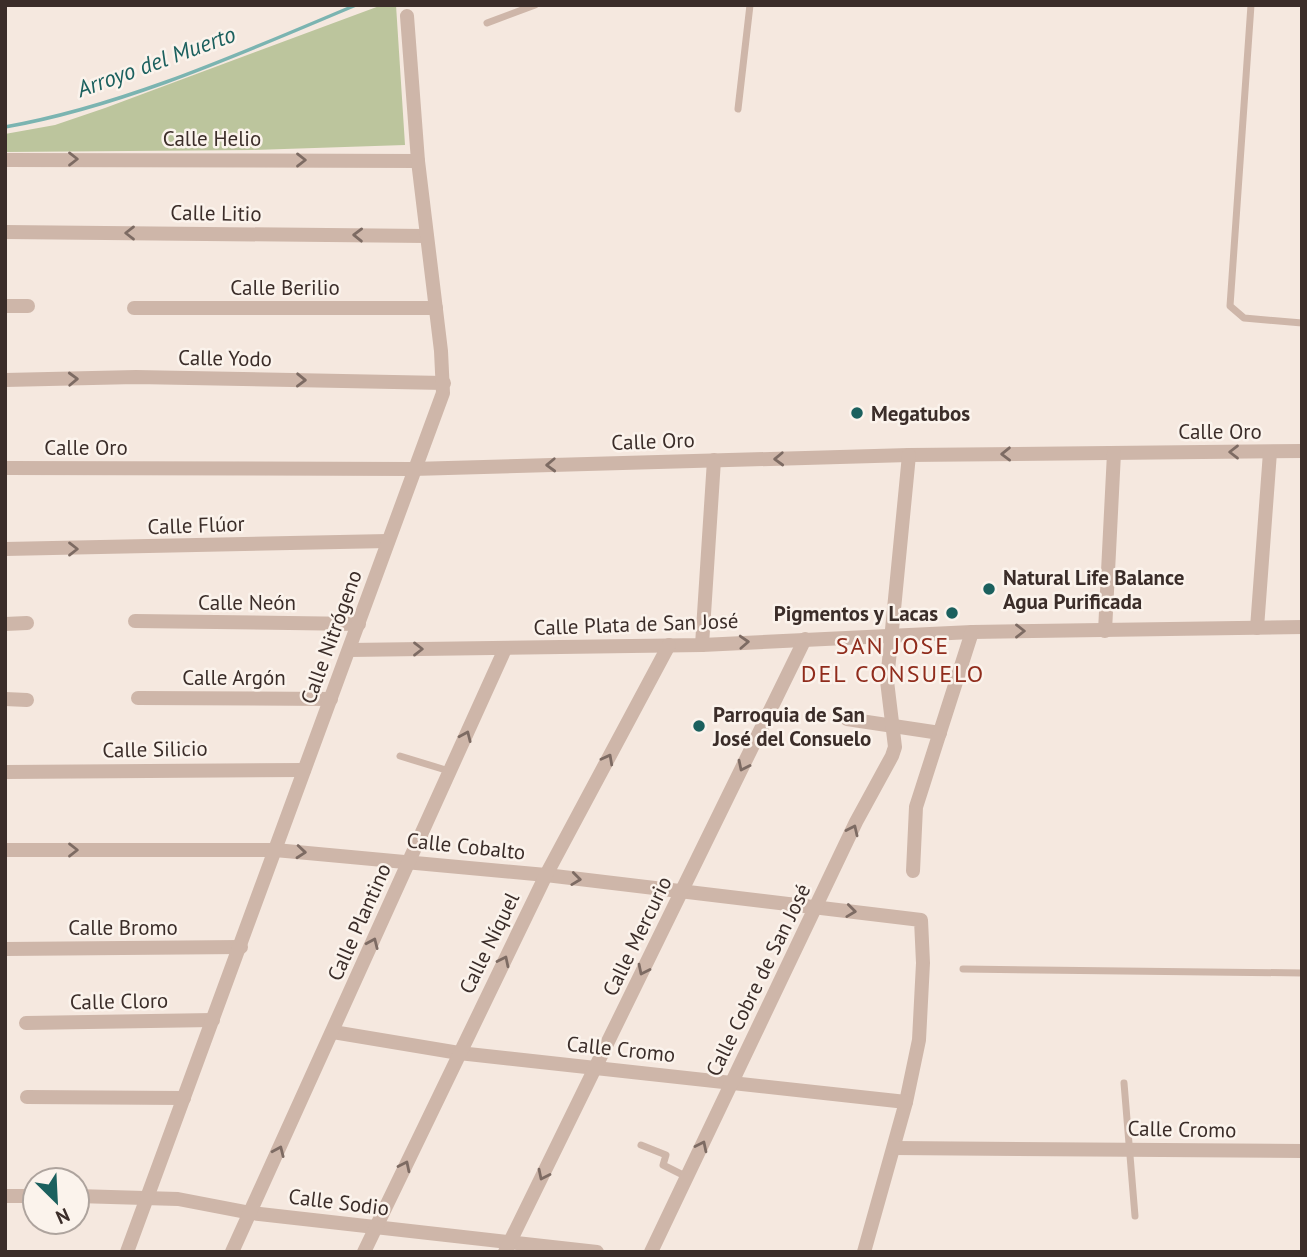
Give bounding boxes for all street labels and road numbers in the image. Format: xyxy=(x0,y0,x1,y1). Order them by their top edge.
street label: Calle Helio xyxy=(163,125,261,152)
street label: Calle Litio xyxy=(170,199,262,227)
street label: Calle Berilio xyxy=(230,274,340,301)
street label: Calle Yodo xyxy=(178,344,272,372)
street label: Calle Oro xyxy=(1178,418,1262,445)
street label: Calle Oro xyxy=(611,426,695,456)
street label: Calle Oro xyxy=(44,434,128,461)
street label: Calle Flúor xyxy=(147,510,245,540)
street label: Calle Nitrógeno xyxy=(294,566,368,708)
street label: Calle Neón xyxy=(198,589,296,616)
street label: Calle Plata de San José xyxy=(533,607,739,641)
street label: Calle Argón xyxy=(182,664,286,691)
street label: Calle Silicio xyxy=(102,735,208,763)
street label: Calle Cobalto xyxy=(405,826,527,866)
street label: Calle Plantino xyxy=(321,859,397,985)
street label: Calle Mercurio xyxy=(596,872,678,1000)
street label: Calle Cobre de San José xyxy=(700,879,816,1081)
street label: Calle Níquel xyxy=(453,888,525,998)
street label: Calle Bromo xyxy=(68,914,178,941)
street label: Calle Cloro xyxy=(70,987,168,1015)
street label: Calle Cromo xyxy=(565,1030,677,1068)
street label: Calle Cromo xyxy=(1127,1115,1237,1143)
street label: Calle Sodio xyxy=(287,1182,391,1222)

